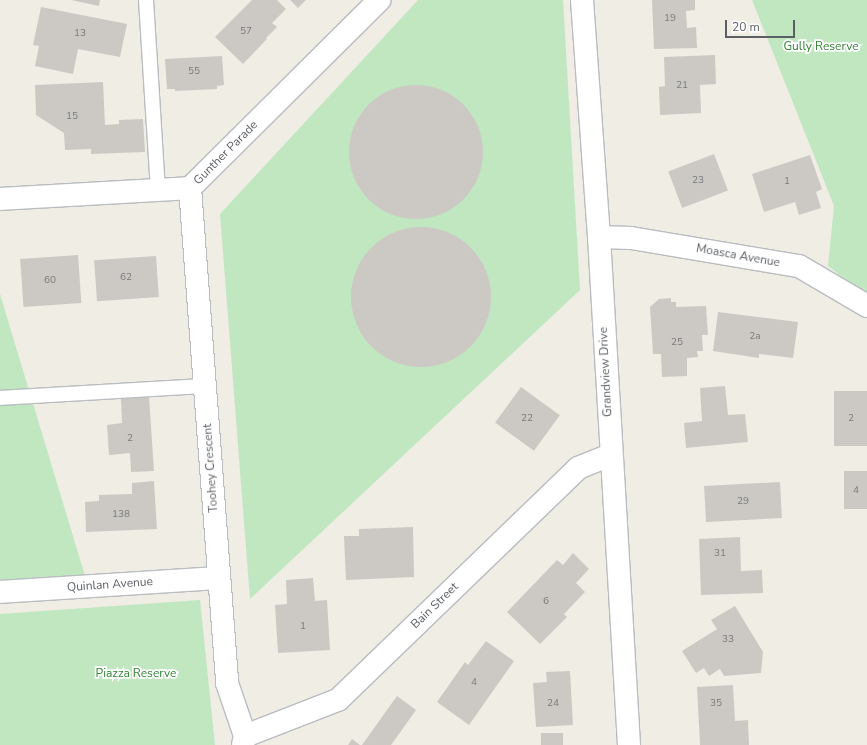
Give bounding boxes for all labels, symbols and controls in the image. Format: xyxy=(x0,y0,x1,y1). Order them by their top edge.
scale bar xyxy=(727,12,797,38)
house number: 19 xyxy=(664,13,676,25)
text: 20 m xyxy=(732,19,760,35)
house number: 57 xyxy=(240,26,252,38)
house number: 13 xyxy=(74,28,86,40)
park label: Gully Reserve xyxy=(783,40,859,54)
house number: 55 xyxy=(188,66,200,78)
house number: 21 xyxy=(676,80,688,92)
house number: 15 xyxy=(66,111,78,123)
street label: Gunther Parade xyxy=(191,118,261,188)
house number: 23 xyxy=(692,175,704,187)
house number: 1 xyxy=(784,176,790,188)
street label: Moasca Avenue xyxy=(695,242,781,270)
house number: 62 xyxy=(120,272,132,284)
house number: 60 xyxy=(44,275,56,287)
street label: Grandview Drive xyxy=(596,327,616,417)
house number: 2a xyxy=(749,331,761,343)
house number: 25 xyxy=(671,337,683,349)
house number: 22 xyxy=(521,413,533,425)
house number: 2 xyxy=(848,413,854,425)
street label: Toohey Crescent xyxy=(201,423,221,513)
house number: 2 xyxy=(127,433,133,445)
house number: 4 xyxy=(853,485,859,497)
house number: 29 xyxy=(737,496,749,508)
house number: 138 xyxy=(112,509,130,521)
house number: 31 xyxy=(714,548,726,560)
street label: Quinlan Avenue xyxy=(67,575,153,595)
street label: Bain Street xyxy=(408,580,462,632)
house number: 6 xyxy=(543,596,549,608)
house number: 1 xyxy=(300,621,306,633)
house number: 33 xyxy=(722,634,734,646)
park label: Piazza Reserve xyxy=(96,667,176,681)
house number: 4 xyxy=(471,677,477,689)
house number: 24 xyxy=(547,698,559,710)
house number: 35 xyxy=(710,698,722,710)

